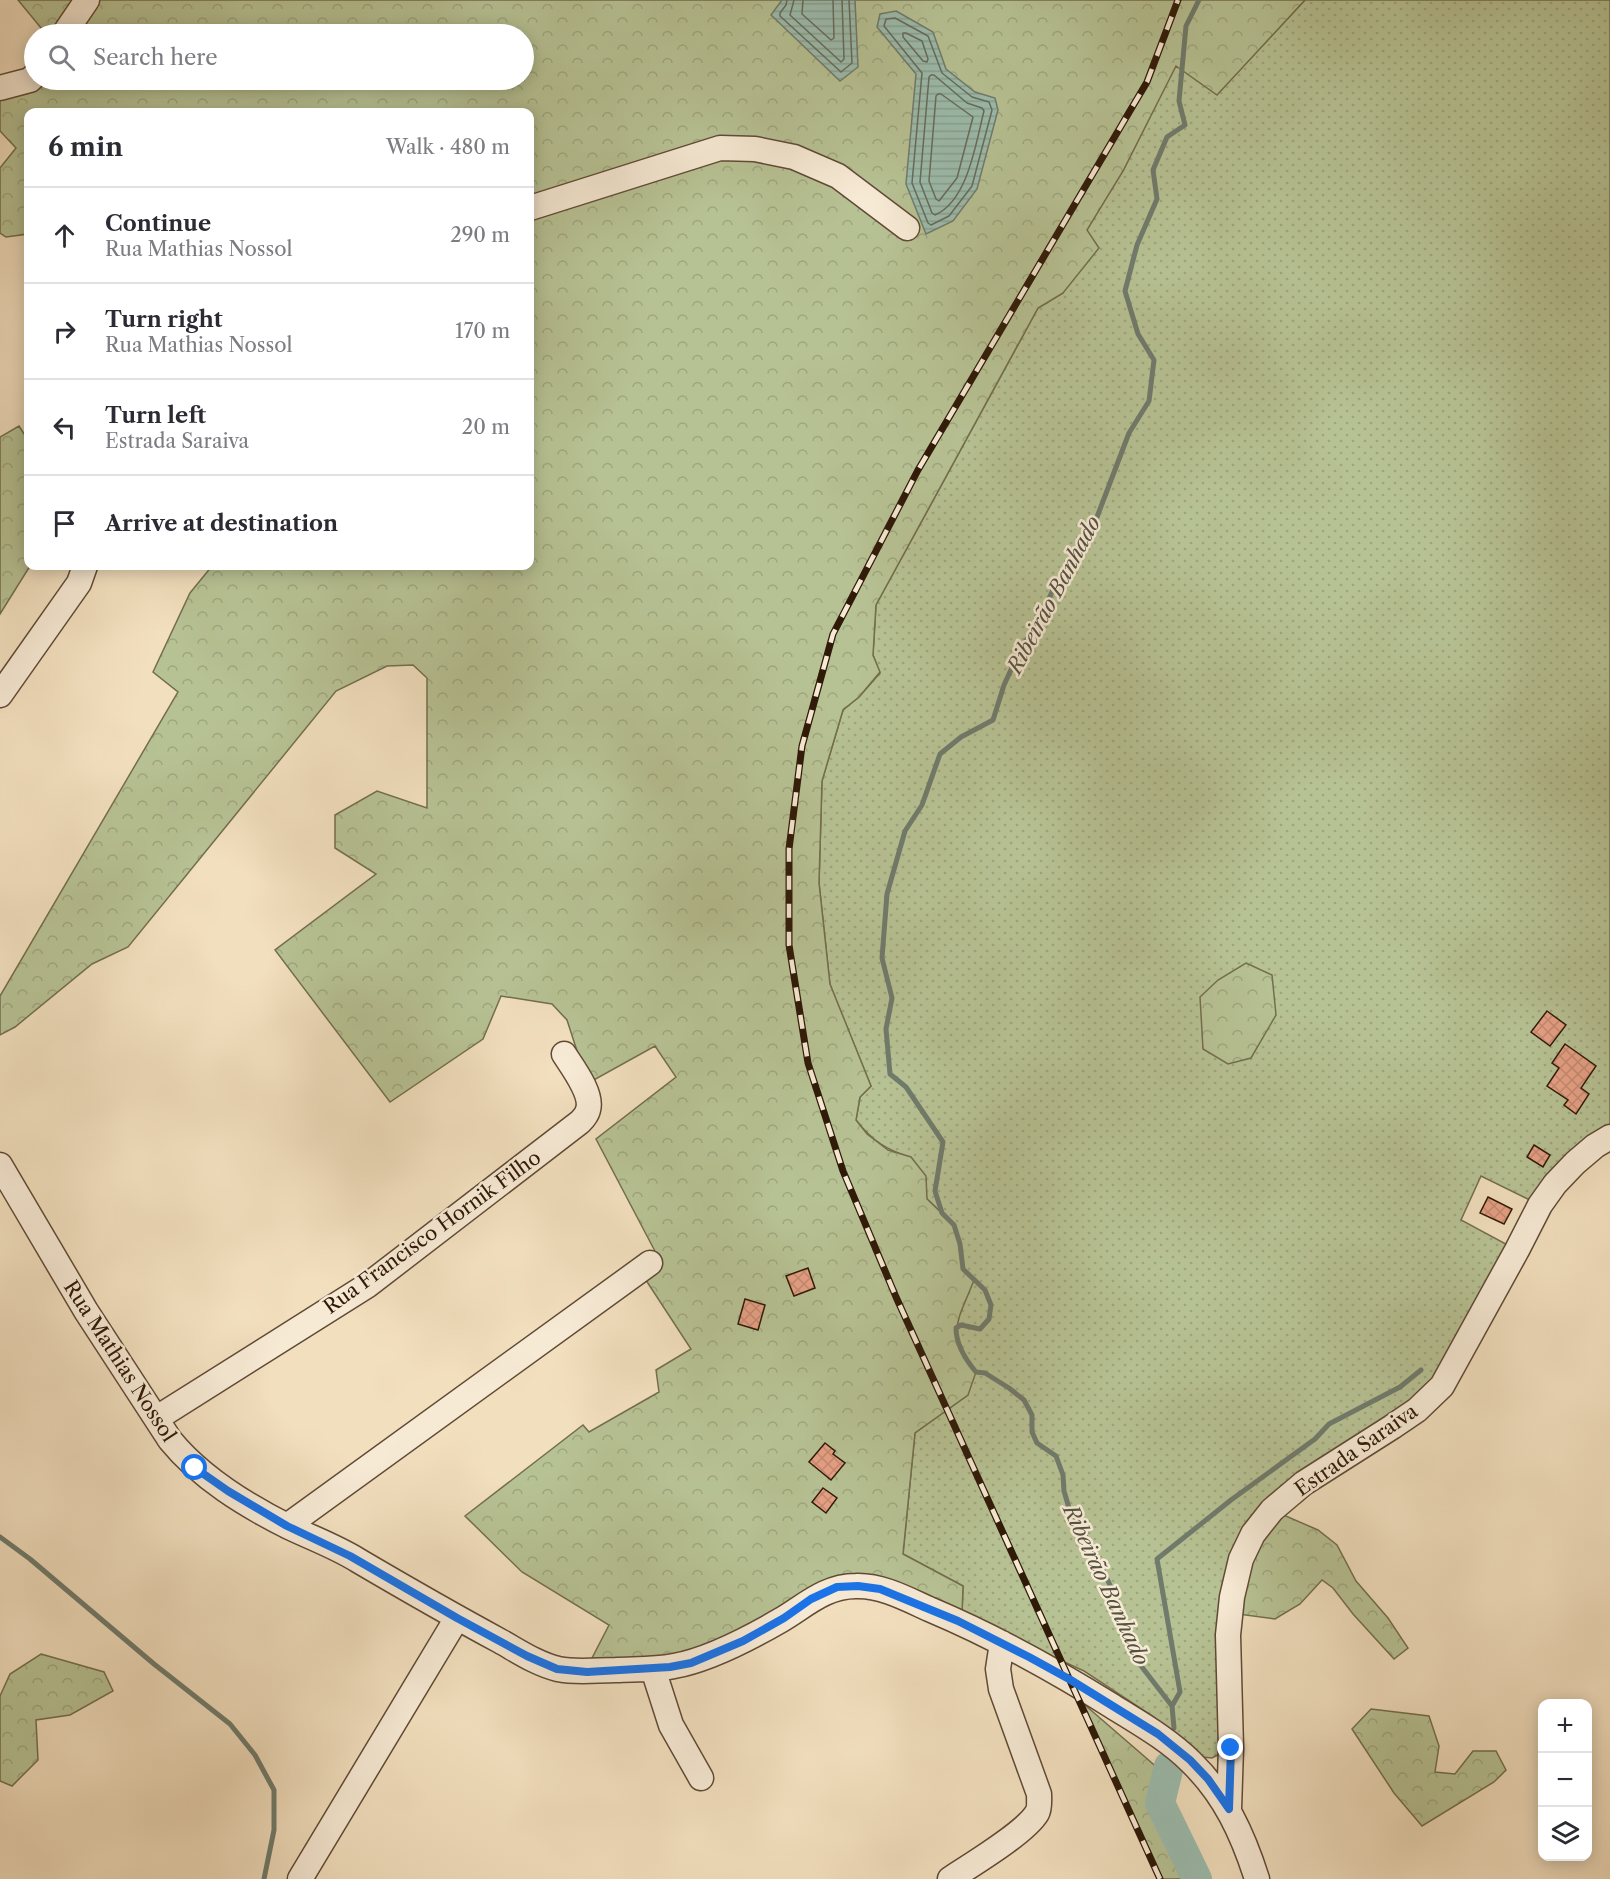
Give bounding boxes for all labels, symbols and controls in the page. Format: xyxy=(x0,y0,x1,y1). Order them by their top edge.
search box xyxy=(24,24,534,90)
icon: search xyxy=(45,41,78,74)
text: Search here xyxy=(93,44,218,71)
text: 6 min xyxy=(48,131,123,163)
text: Walk · 480 m xyxy=(386,135,510,159)
text: Continue xyxy=(105,210,211,237)
icon: ahead xyxy=(48,219,81,252)
text: 290 m xyxy=(450,223,510,247)
text: Rua Mathias Nossol xyxy=(105,237,292,261)
text: Turn right xyxy=(105,306,223,333)
icon: right xyxy=(48,315,81,348)
text: 170 m xyxy=(455,319,510,343)
text: Rua Mathias Nossol xyxy=(105,333,292,357)
text: Turn left xyxy=(105,402,206,429)
icon: left xyxy=(48,411,81,444)
text: 20 m xyxy=(462,415,510,439)
text: Estrada Saraiva xyxy=(105,429,249,453)
icon: arrive xyxy=(48,507,81,540)
text: Arrive at destination xyxy=(105,510,338,537)
water label: Ribeirão Banhado xyxy=(1001,512,1106,679)
street label: Rua Francisco Hornik Filho xyxy=(319,1145,545,1319)
street label: Rua Mathias Nossol xyxy=(59,1276,181,1446)
street label: Estrada Saraiva xyxy=(1290,1399,1422,1501)
route start xyxy=(181,1454,207,1480)
water label: Ribeirão Banhado xyxy=(1057,1499,1155,1669)
map controls xyxy=(1538,1699,1592,1861)
button: + xyxy=(1538,1699,1592,1753)
route end xyxy=(1217,1734,1243,1760)
button: − xyxy=(1538,1753,1592,1807)
button: layers xyxy=(1538,1807,1592,1861)

